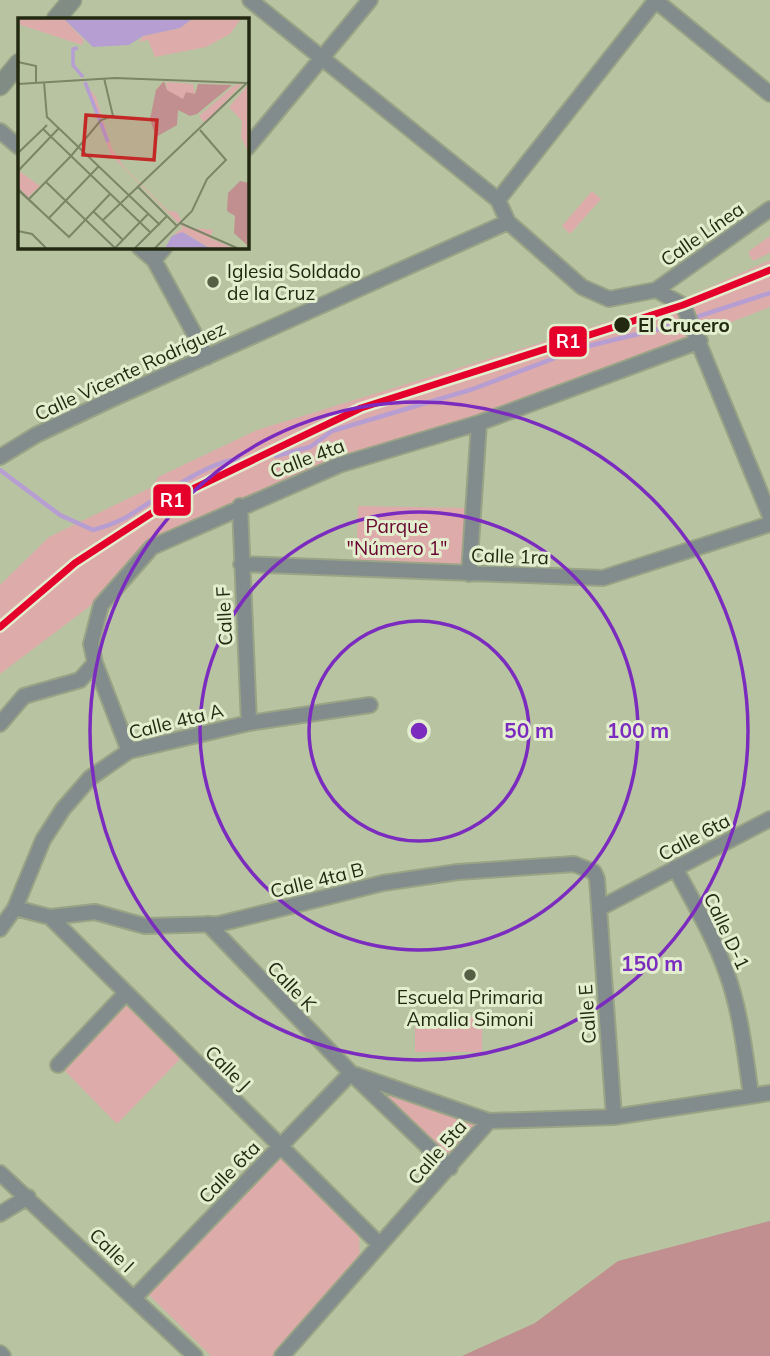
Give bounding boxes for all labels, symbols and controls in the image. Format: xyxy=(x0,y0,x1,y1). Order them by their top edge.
inset map xyxy=(18,18,248,248)
street label: Calle Línea xyxy=(656,197,748,271)
place label: Iglesia Soldado de la Cruz xyxy=(227,259,361,305)
marker: Iglesia Soldado de la Cruz xyxy=(205,274,221,290)
place label: El Crucero xyxy=(638,313,730,337)
marker: El Crucero xyxy=(612,315,632,335)
street label: Calle Vicente Rodríguez xyxy=(31,316,229,426)
line badge: R1 xyxy=(548,325,588,358)
text: R1 xyxy=(556,329,580,353)
street label: Calle 4ta xyxy=(266,433,348,483)
line badge: R1 xyxy=(152,483,192,517)
text: R1 xyxy=(160,488,184,512)
park label: Parque "Número 1" xyxy=(346,514,448,560)
street label: Calle 1ra xyxy=(471,543,549,569)
street label: Calle F xyxy=(210,586,238,646)
street label: Calle 4ta A xyxy=(126,698,226,744)
text: 50 m xyxy=(504,717,554,743)
text: 100 m xyxy=(607,717,669,743)
centre of rings xyxy=(407,719,431,743)
street label: Calle 6ta xyxy=(654,808,734,866)
street label: Calle 4ta B xyxy=(268,857,366,903)
street label: Calle D-1 xyxy=(699,889,755,973)
text: 150 m xyxy=(621,950,683,976)
street label: Calle K xyxy=(262,956,322,1017)
marker: Escuela Primaria Amalia Simoni xyxy=(462,967,478,983)
street label: Calle E xyxy=(573,983,601,1045)
place label: Escuela Primaria Amalia Simoni xyxy=(397,985,543,1031)
street label: Calle J xyxy=(200,1040,256,1096)
street label: Calle 5ta xyxy=(402,1115,472,1189)
street label: Calle 6ta xyxy=(193,1136,265,1208)
street label: Calle I xyxy=(84,1223,140,1277)

